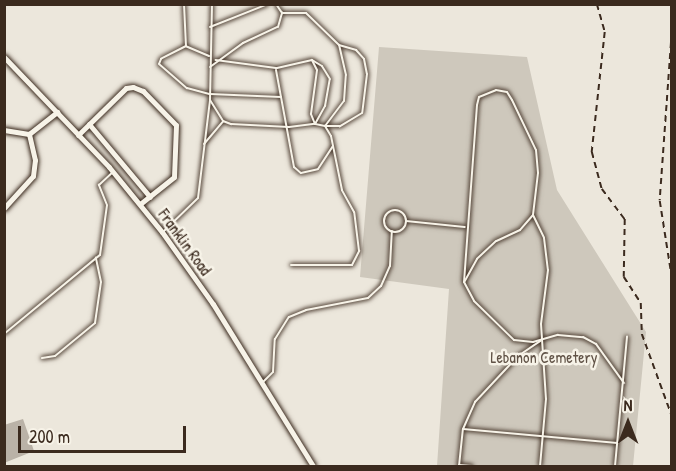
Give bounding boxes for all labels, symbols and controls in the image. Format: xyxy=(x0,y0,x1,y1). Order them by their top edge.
street label: Franklin Road xyxy=(155,205,215,279)
park label: Lebanon Cemetery xyxy=(491,347,597,367)
north arrow xyxy=(598,393,658,453)
text: N xyxy=(624,394,632,416)
scale bar xyxy=(21,414,189,452)
text: 200 m xyxy=(29,424,70,449)

